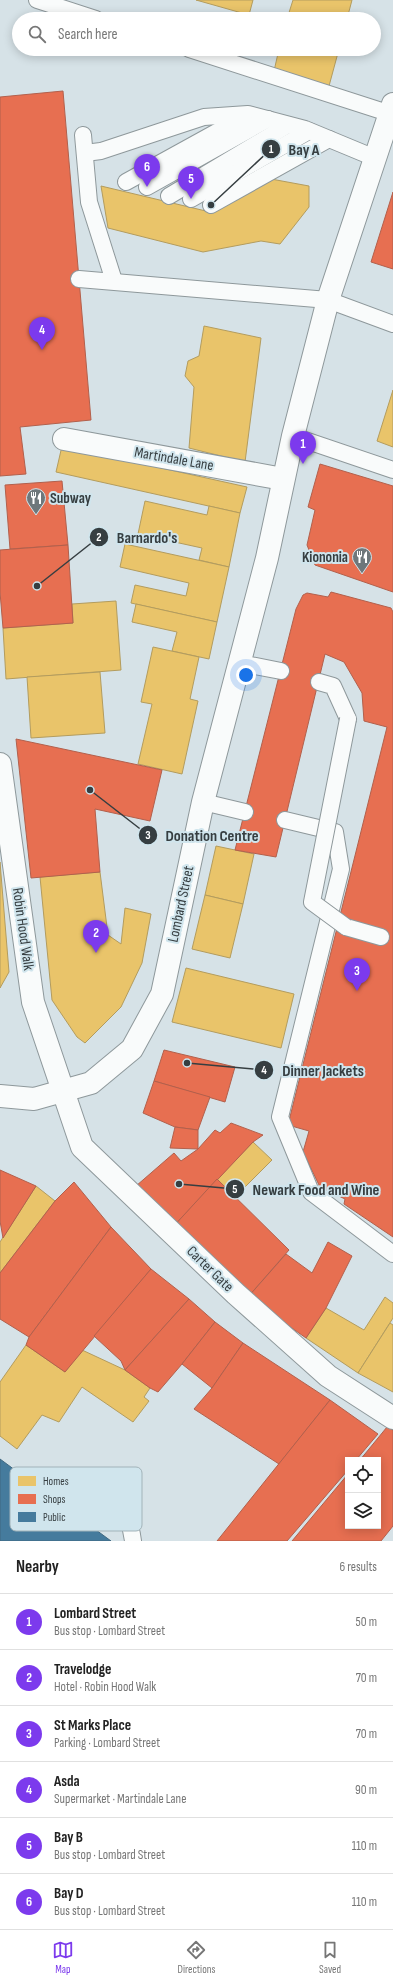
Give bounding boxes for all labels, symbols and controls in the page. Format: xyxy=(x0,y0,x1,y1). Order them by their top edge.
search box xyxy=(12,12,381,56)
icon: search xyxy=(26,23,48,45)
text: Search here xyxy=(58,25,118,44)
callout: Bay A xyxy=(261,135,328,163)
text: Bay A xyxy=(289,141,320,160)
text: 1 xyxy=(269,142,274,157)
pin: 6 xyxy=(134,154,160,187)
pin: 5 xyxy=(178,166,204,199)
pin: 4 xyxy=(29,317,55,350)
pin: 1 xyxy=(290,431,316,464)
street label: Martindale Lane xyxy=(133,443,215,475)
restaurant icon: Subway xyxy=(25,487,47,515)
place label: Subway xyxy=(50,489,92,508)
callout: Barnardo's xyxy=(89,523,186,551)
text: Barnardo's xyxy=(117,529,177,548)
text: 2 xyxy=(96,530,102,545)
restaurant icon: Kiononia xyxy=(351,546,373,574)
place label: Kiononia xyxy=(302,548,348,567)
your location xyxy=(236,665,256,685)
callout: Donation Centre xyxy=(138,821,267,849)
text: Donation Centre xyxy=(165,827,259,846)
text: 3 xyxy=(145,828,151,843)
street label: Lombard Street xyxy=(164,864,198,944)
street label: Robin Hood Walk xyxy=(8,886,38,972)
pin: 2 xyxy=(83,920,109,953)
pin: 3 xyxy=(344,958,370,991)
callout: Dinner Jackets xyxy=(254,1056,372,1084)
text: Dinner Jackets xyxy=(282,1062,364,1081)
text: 4 xyxy=(261,1063,267,1078)
callout: Newark Food and Wine xyxy=(225,1175,388,1203)
text: Newark Food and Wine xyxy=(253,1181,380,1200)
text: 5 xyxy=(232,1182,238,1197)
street label: Carter Gate xyxy=(182,1242,238,1296)
map controls xyxy=(345,1457,381,1529)
button: locate xyxy=(345,1457,381,1493)
legend xyxy=(10,1467,142,1531)
text: Homes xyxy=(43,1475,69,1488)
text: Shops xyxy=(43,1493,66,1506)
button: layers xyxy=(345,1493,381,1529)
text: Public xyxy=(43,1511,66,1524)
text: Nearby xyxy=(16,1557,59,1577)
text: 6 results xyxy=(339,1559,377,1575)
text: Lombard Street xyxy=(54,1604,136,1623)
text: 1 xyxy=(26,1614,32,1630)
text: 50 m xyxy=(356,1614,377,1630)
text: Bus stop · Lombard Street xyxy=(54,1623,165,1639)
text: Travelodge xyxy=(54,1660,111,1679)
text: 2 xyxy=(26,1670,32,1686)
text: 70 m xyxy=(356,1670,377,1686)
text: Hotel · Robin Hood Walk xyxy=(54,1679,156,1695)
text: St Marks Place xyxy=(54,1716,131,1735)
text: 3 xyxy=(26,1726,32,1742)
text: 70 m xyxy=(356,1726,377,1742)
text: Parking · Lombard Street xyxy=(54,1735,160,1751)
text: Asda xyxy=(54,1772,80,1791)
text: 4 xyxy=(26,1782,32,1798)
text: 90 m xyxy=(355,1782,377,1798)
text: Supermarket · Martindale Lane xyxy=(54,1791,186,1807)
text: Bay B xyxy=(54,1828,83,1847)
text: 5 xyxy=(26,1838,32,1854)
text: 110 m xyxy=(352,1838,377,1854)
text: Bus stop · Lombard Street xyxy=(54,1847,165,1863)
text: Bay D xyxy=(54,1884,84,1903)
text: 6 xyxy=(26,1894,32,1910)
text: 110 m xyxy=(352,1894,377,1910)
text: Bus stop · Lombard Street xyxy=(54,1903,165,1919)
tab: Map xyxy=(52,1939,74,1976)
tab: Directions xyxy=(178,1939,215,1976)
tab: Saved xyxy=(319,1939,341,1976)

